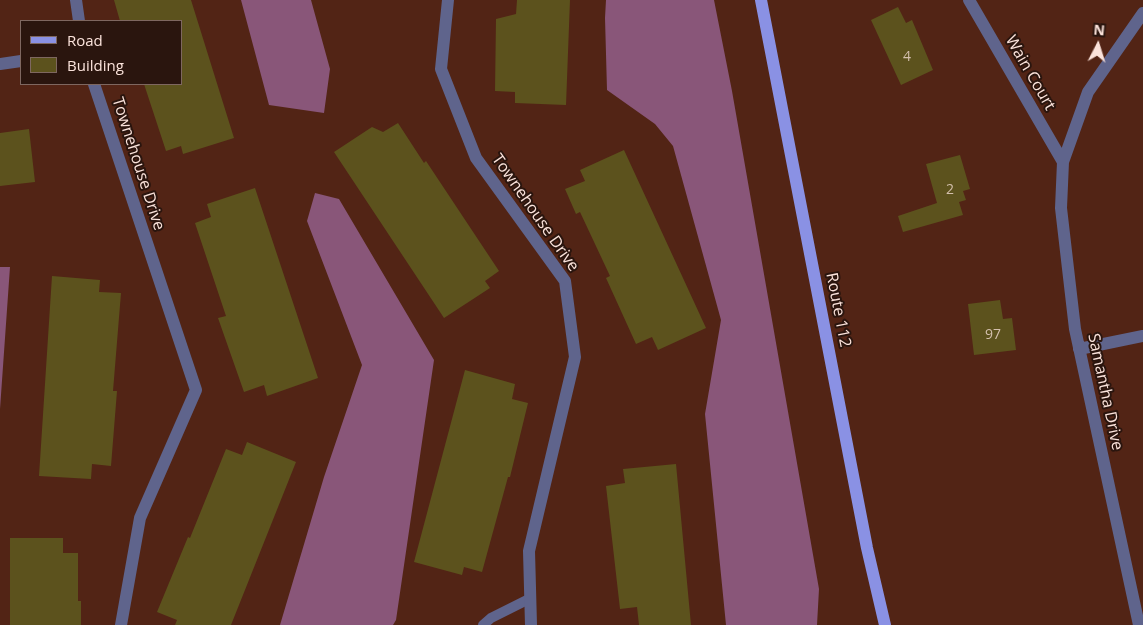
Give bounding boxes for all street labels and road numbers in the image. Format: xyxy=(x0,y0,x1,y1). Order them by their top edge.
street label: Wain Court xyxy=(1001,32,1059,114)
street label: Townehouse Drive xyxy=(107,95,169,233)
street label: Townehouse Drive xyxy=(487,151,583,275)
street label: Route 112 xyxy=(821,271,855,349)
street label: Samantha Drive xyxy=(1083,332,1127,452)

